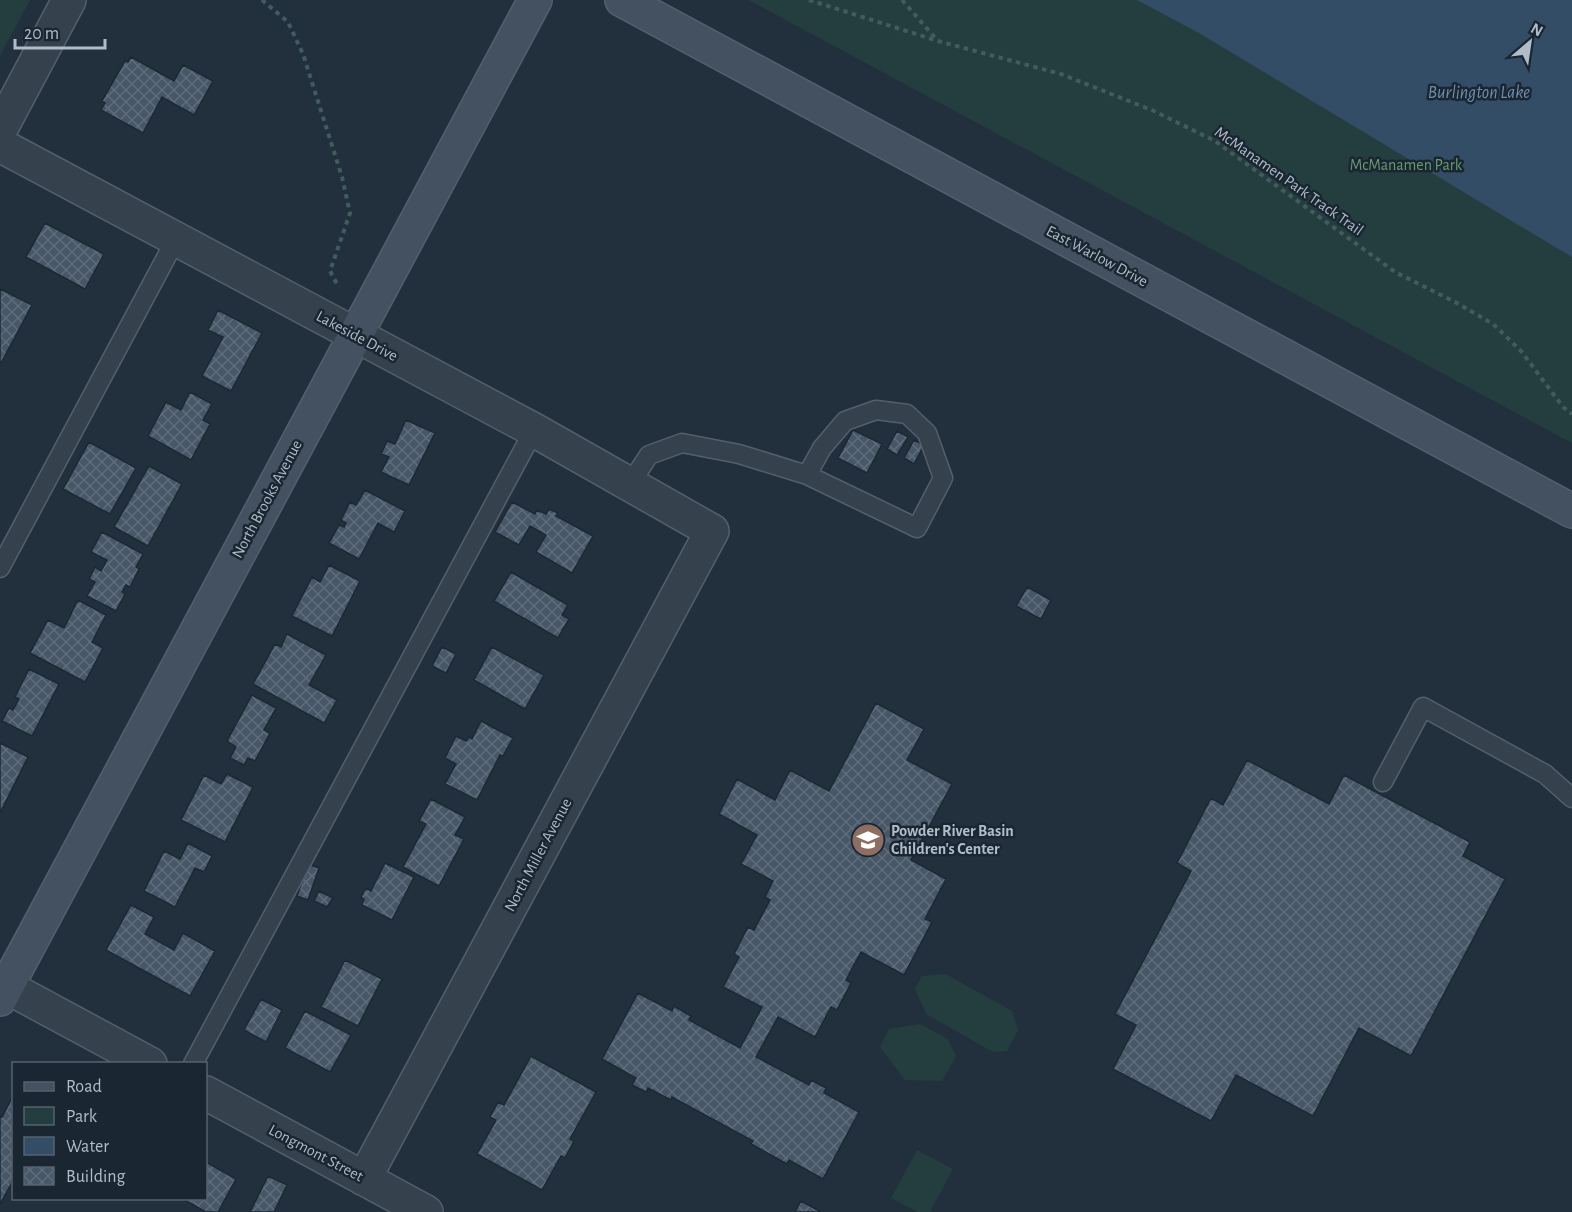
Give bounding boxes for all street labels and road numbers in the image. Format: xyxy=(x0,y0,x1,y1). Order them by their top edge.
street label: McManamen Park Track Trail xyxy=(1212,124,1366,238)
street label: East Warlow Drive xyxy=(1044,223,1150,289)
street label: Lakeside Drive xyxy=(314,308,400,364)
street label: North Brooks Avenue xyxy=(229,437,305,561)
street label: North Miller Avenue xyxy=(501,796,575,914)
street label: Longmont Street xyxy=(266,1121,366,1185)

